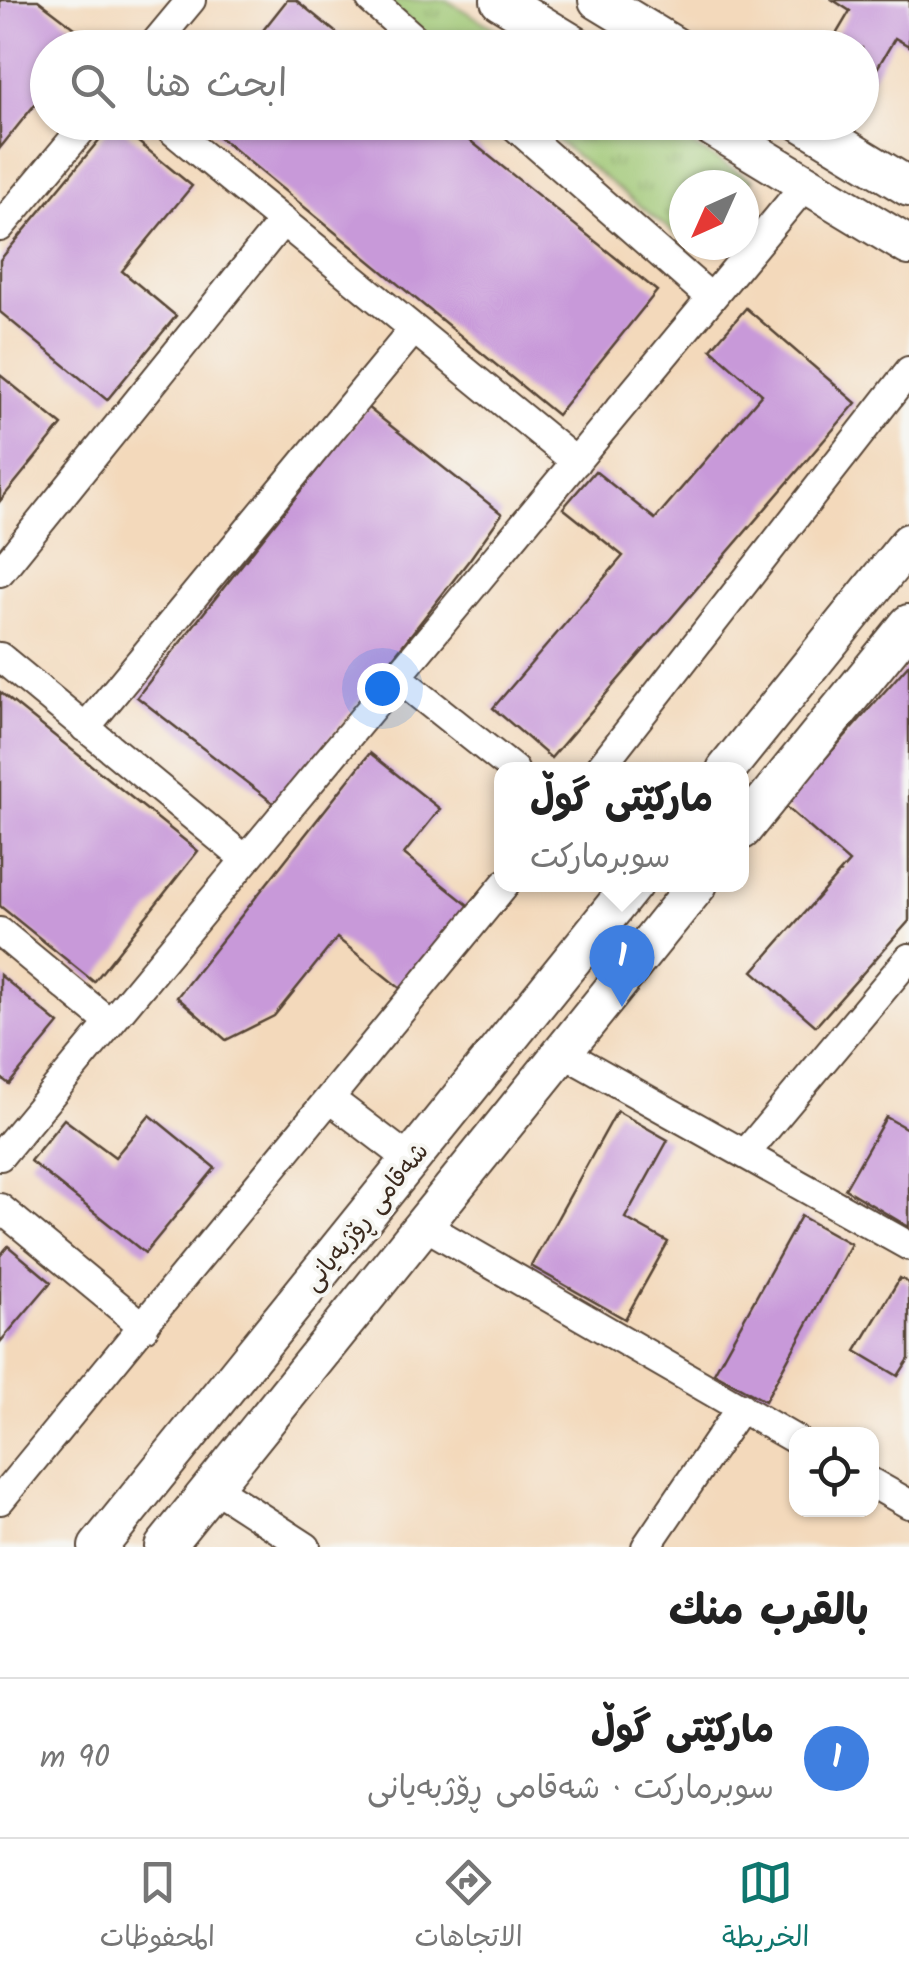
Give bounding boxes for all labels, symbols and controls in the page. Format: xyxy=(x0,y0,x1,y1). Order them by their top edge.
search box xyxy=(30,30,879,140)
text: ابحث هنا xyxy=(145,56,287,116)
icon: search xyxy=(65,58,120,113)
north arrow xyxy=(669,170,759,260)
your location xyxy=(357,663,408,714)
popup xyxy=(494,762,749,892)
text: مارکێتی گوڵ xyxy=(530,771,713,831)
text: سوبرماركت xyxy=(530,833,670,884)
pin: 1 xyxy=(590,924,654,1007)
street label: شەقامی ڕۆژبەیانی xyxy=(294,1134,439,1301)
map controls xyxy=(789,1427,879,1517)
button: locate xyxy=(789,1427,879,1517)
text: بالقرب منك xyxy=(669,1579,869,1646)
text: مارکێتی گوڵ xyxy=(591,1702,774,1762)
text: 90 m xyxy=(40,1733,110,1784)
text: 1 xyxy=(832,1733,841,1784)
text: سوبرماركت · شەقامی ڕۆژبەیانی xyxy=(367,1764,774,1815)
tab: المحفوظات xyxy=(100,1855,215,1961)
tab: الاتجاهات xyxy=(414,1855,523,1961)
tab: الخريطة xyxy=(722,1855,809,1961)

